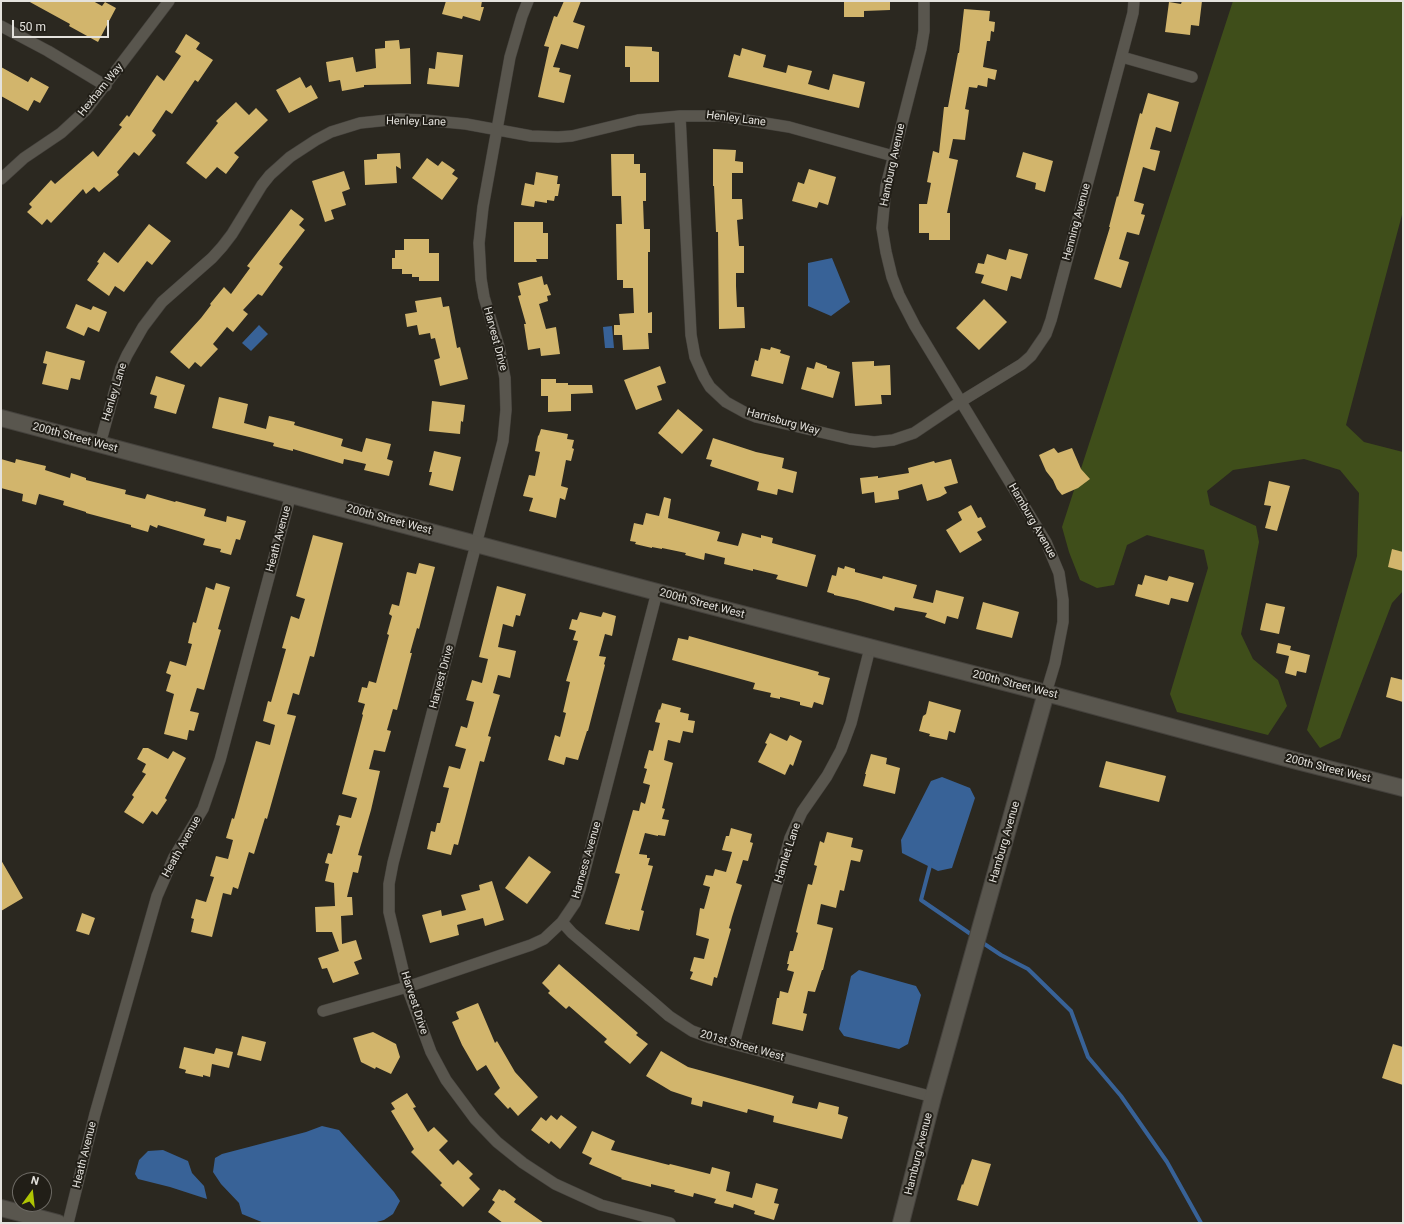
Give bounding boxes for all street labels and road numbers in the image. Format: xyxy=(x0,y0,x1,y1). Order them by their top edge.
street label: Hexham Way xyxy=(76,61,126,119)
street label: Henley Lane xyxy=(705,109,767,129)
street label: Henley Lane xyxy=(386,115,446,129)
street label: Hamburg Avenue xyxy=(878,122,908,208)
street label: Henning Avenue xyxy=(1060,182,1094,262)
street label: Harvest Drive xyxy=(480,306,510,372)
street label: Henley Lane xyxy=(100,361,130,423)
street label: Harrisburg Way xyxy=(745,406,821,438)
street label: 200th Street West xyxy=(31,420,119,456)
street label: Hamburg Avenue xyxy=(1005,481,1059,561)
street label: 200th Street West xyxy=(345,502,433,538)
street label: Heath Avenue xyxy=(264,504,294,574)
street label: 200th Street West xyxy=(658,586,746,622)
street label: Harvest Drive xyxy=(427,644,457,710)
street label: 200th Street West xyxy=(971,668,1059,702)
street label: 200th Street West xyxy=(1284,752,1372,786)
street label: Hamburg Avenue xyxy=(987,800,1023,884)
street label: Heath Avenue xyxy=(160,814,204,880)
street label: Harness Avenue xyxy=(570,820,604,900)
street label: Hamlet Lane xyxy=(772,821,804,885)
street label: Harvest Drive xyxy=(398,970,430,1036)
street label: 201st Street West xyxy=(698,1028,786,1064)
street label: Hamburg Avenue xyxy=(902,1112,936,1196)
street label: Heath Avenue xyxy=(70,1120,100,1190)

